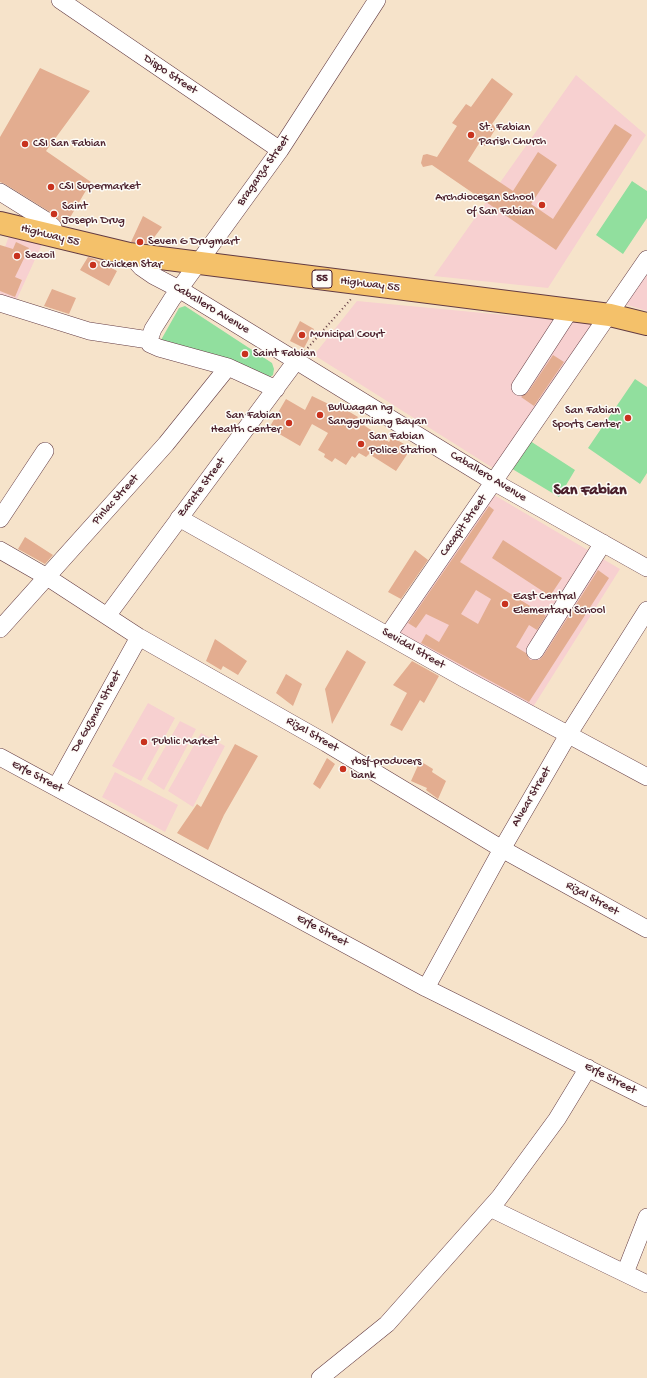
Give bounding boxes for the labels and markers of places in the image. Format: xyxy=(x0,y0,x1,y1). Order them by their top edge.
place label: St. Fabian Parish Church xyxy=(479,121,546,149)
marker: St. Fabian Parish Church xyxy=(466,130,476,140)
place label: CSI San Fabian xyxy=(33,137,106,151)
marker: CSI San Fabian xyxy=(20,139,30,149)
place label: CSI Supermarket xyxy=(59,180,140,194)
marker: CSI Supermarket xyxy=(46,182,56,192)
place label: Archdiocesan School of San Fabian xyxy=(435,191,534,219)
place label: Saint Joseph Drug xyxy=(62,200,125,228)
marker: Archdiocesan School of San Fabian xyxy=(537,200,547,210)
marker: Saint Joseph Drug xyxy=(49,209,59,219)
place label: Seven G Drugmart xyxy=(148,235,239,249)
marker: Seven G Drugmart xyxy=(135,237,145,247)
place label: Seaoil xyxy=(25,249,55,263)
marker: Seaoil xyxy=(12,251,22,261)
place label: Chicken Star xyxy=(101,258,162,272)
marker: Chicken Star xyxy=(88,260,98,270)
place label: Municipal Court xyxy=(310,328,385,342)
marker: Municipal Court xyxy=(297,330,307,340)
place label: Saint Fabian xyxy=(253,347,315,361)
marker: Saint Fabian xyxy=(240,349,250,359)
place label: Bulwagan ng Sangguniang Bayan xyxy=(328,401,427,429)
place label: San Fabian Sports Center xyxy=(552,404,620,432)
place label: San Fabian Health Center xyxy=(211,409,281,437)
marker: Bulwagan ng Sangguniang Bayan xyxy=(315,410,325,420)
marker: San Fabian Sports Center xyxy=(623,413,633,423)
marker: San Fabian Health Center xyxy=(284,418,294,428)
place label: San Fabian Police Station xyxy=(369,430,437,458)
marker: San Fabian Police Station xyxy=(356,439,366,449)
place label: East Central Elementary School xyxy=(513,590,605,618)
marker: East Central Elementary School xyxy=(500,599,510,609)
place label: Public Market xyxy=(152,735,218,749)
marker: Public Market xyxy=(139,737,149,747)
place label: rbsf-producers bank xyxy=(351,755,421,783)
marker: rbsf-producers bank xyxy=(338,764,348,774)

